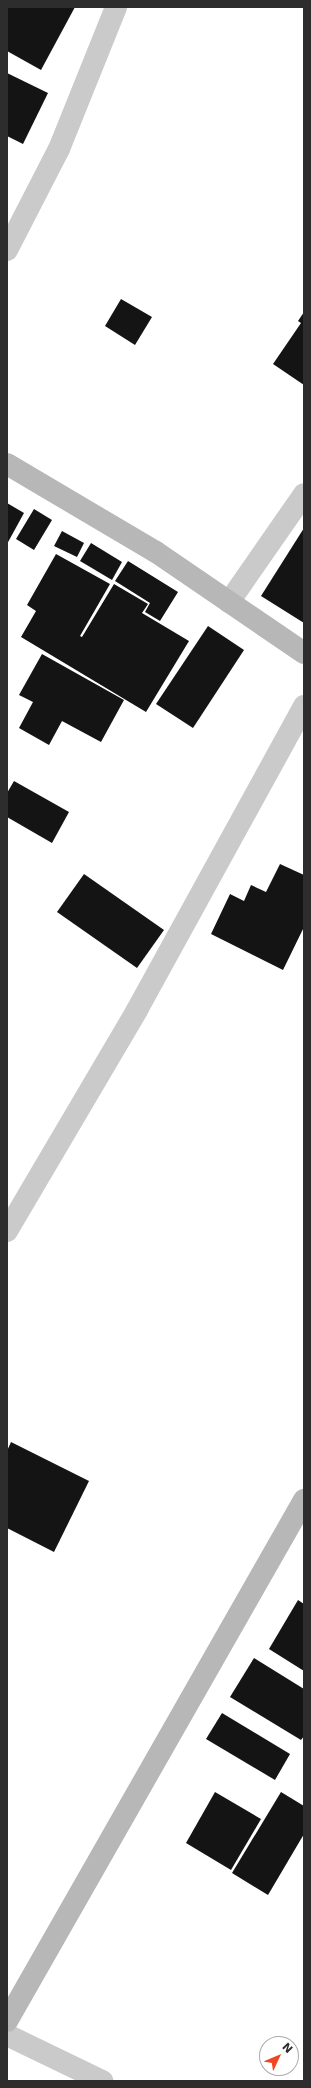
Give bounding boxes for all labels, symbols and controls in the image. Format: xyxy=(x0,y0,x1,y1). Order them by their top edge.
north arrow xyxy=(259,2036,299,2076)
text: N xyxy=(279,2040,295,2056)

